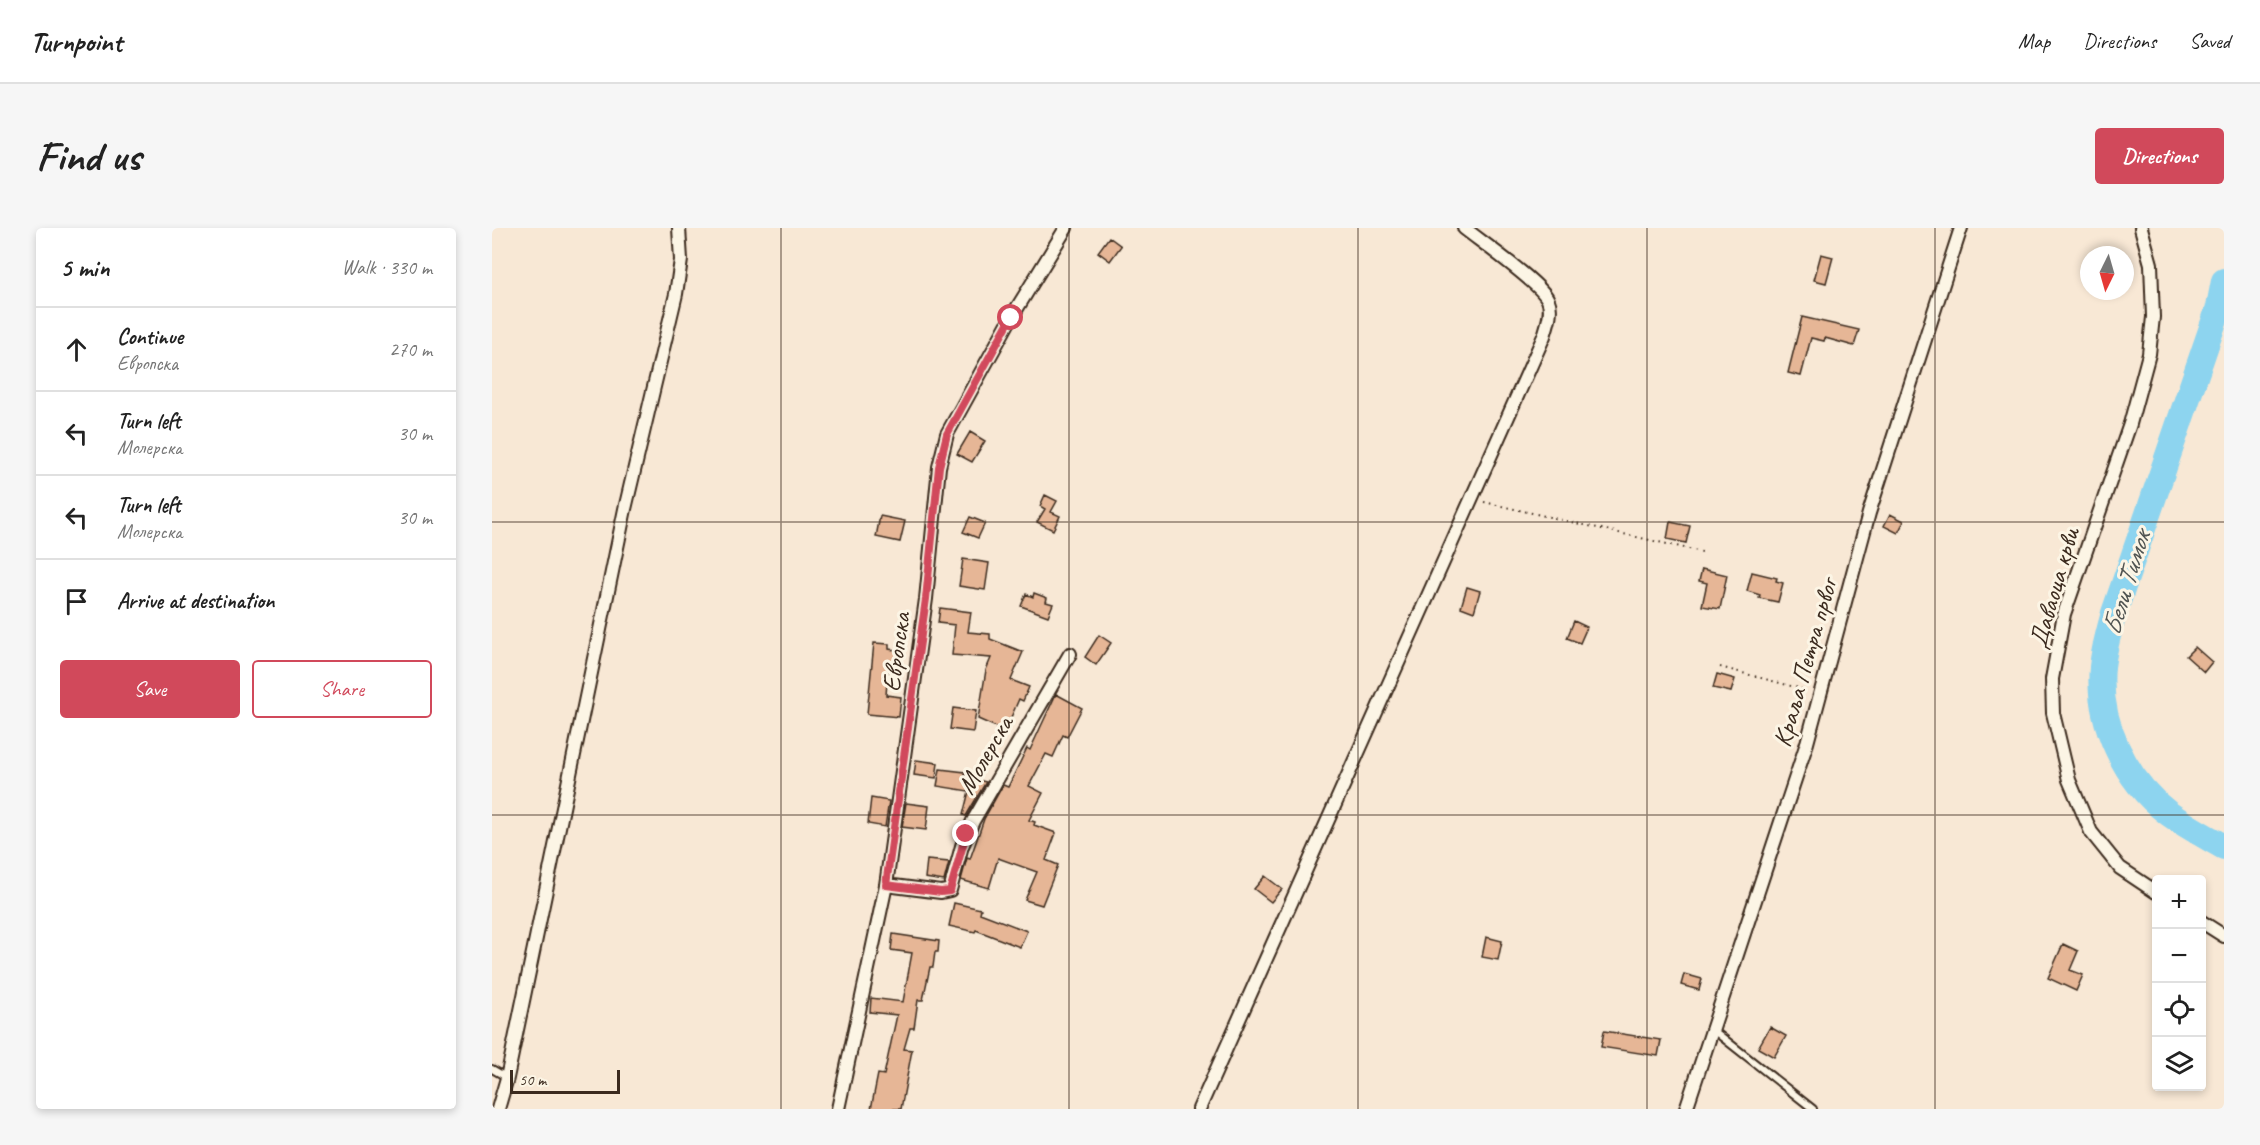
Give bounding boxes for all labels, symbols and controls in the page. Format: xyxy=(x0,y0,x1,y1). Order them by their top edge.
text: Turnpoint xyxy=(30,24,122,59)
text: Map xyxy=(2018,28,2050,54)
text: Directions xyxy=(2083,28,2156,54)
text: Saved xyxy=(2189,28,2230,54)
button: Directions xyxy=(2095,128,2224,184)
text: Find us xyxy=(36,130,141,183)
north arrow xyxy=(2080,246,2134,300)
text: 5 min xyxy=(60,251,109,284)
text: Walk · 330 m xyxy=(342,255,432,280)
route start xyxy=(997,304,1023,330)
text: Continue xyxy=(117,323,183,351)
icon: ahead xyxy=(60,333,93,366)
text: 270 m xyxy=(389,337,432,362)
text: Европска xyxy=(117,351,178,376)
text: Turn left xyxy=(117,407,181,435)
icon: left xyxy=(60,417,93,450)
text: 30 m xyxy=(398,421,432,446)
text: Молерска xyxy=(117,435,182,460)
text: Turn left xyxy=(117,491,181,519)
icon: left xyxy=(60,501,93,534)
text: 30 m xyxy=(398,505,432,530)
text: Молерска xyxy=(117,519,182,544)
street label: Даваоца крви xyxy=(2021,523,2087,652)
water label: Бели Тимок xyxy=(2094,523,2159,639)
street label: Краља Петра првог xyxy=(1765,572,1846,751)
icon: arrive xyxy=(60,585,93,618)
text: Arrive at destination xyxy=(117,587,274,615)
street label: Европска xyxy=(874,609,918,693)
button: Save xyxy=(60,660,240,718)
button: Share xyxy=(252,660,432,718)
street label: Молерска xyxy=(950,708,1022,800)
route end xyxy=(952,820,978,846)
map controls xyxy=(2152,875,2206,1091)
button: + xyxy=(2152,875,2206,929)
button: − xyxy=(2152,929,2206,983)
button: locate xyxy=(2152,983,2206,1037)
button: layers xyxy=(2152,1037,2206,1091)
scale bar xyxy=(510,1067,620,1094)
text: 50 m xyxy=(519,1070,546,1090)

